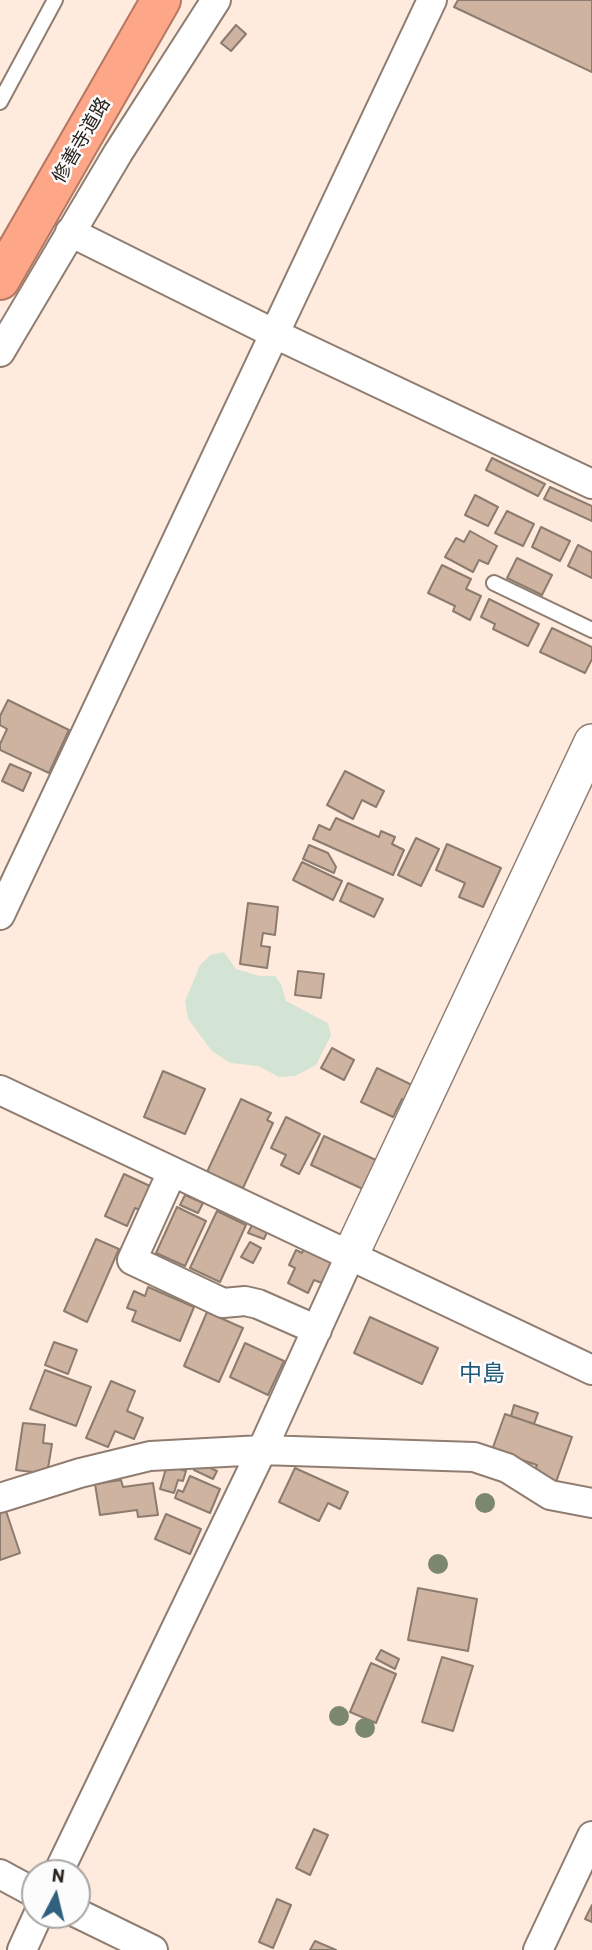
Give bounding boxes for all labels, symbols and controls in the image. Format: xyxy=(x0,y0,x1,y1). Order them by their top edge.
street label: 修善寺道路 xyxy=(47,93,115,187)
district label: 中島 xyxy=(459,1359,505,1387)
north arrow xyxy=(21,1859,91,1929)
text: N xyxy=(51,1862,66,1887)

